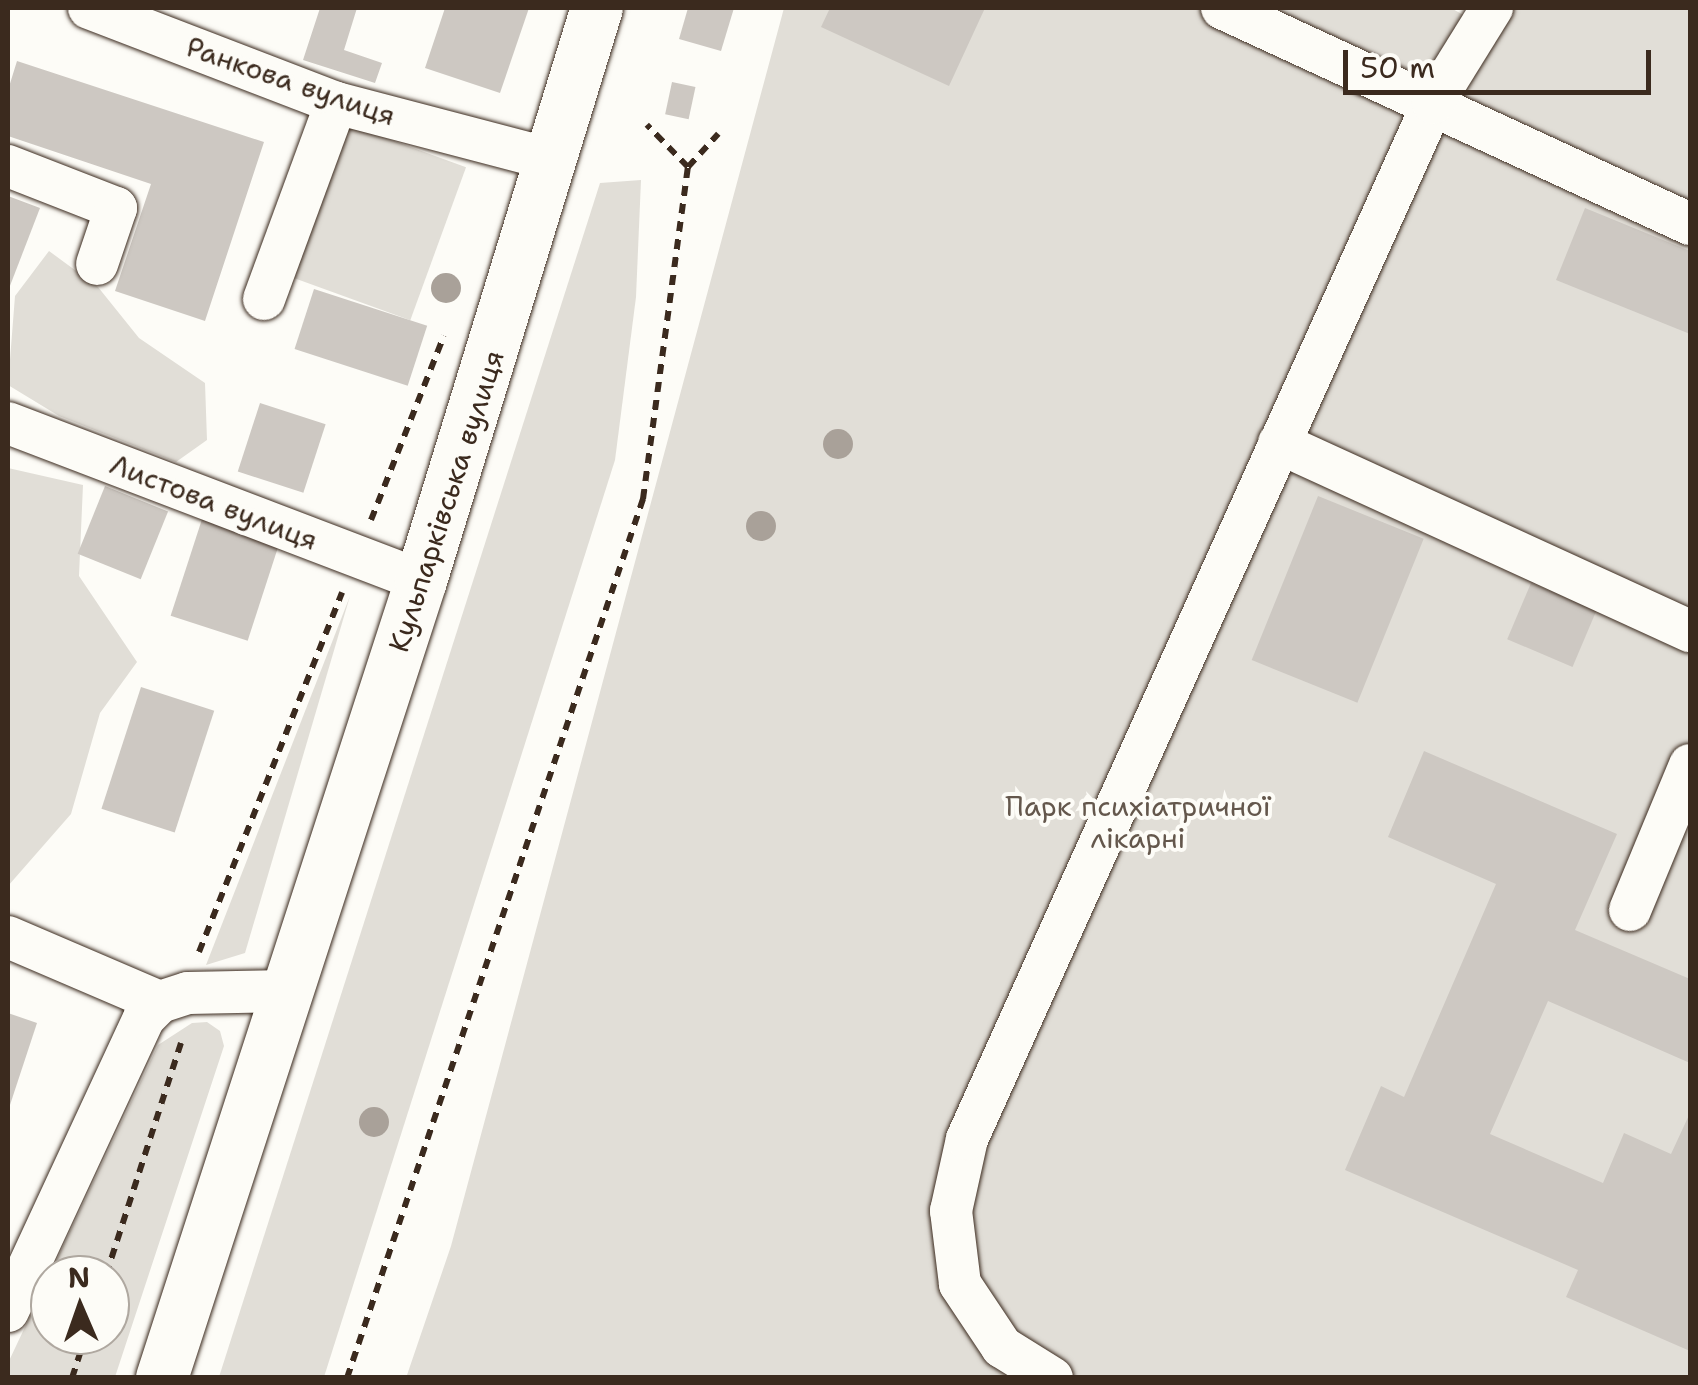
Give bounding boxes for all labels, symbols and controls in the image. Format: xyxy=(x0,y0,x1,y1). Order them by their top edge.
street label: Ранкова вулиця xyxy=(182,29,400,133)
scale bar xyxy=(1348,30,1656,92)
text: 50 m xyxy=(1360,47,1435,88)
street label: Кульпарківська вулиця xyxy=(381,346,511,656)
street label: Листова вулиця xyxy=(106,447,322,557)
park label: Парк психіатричної лікарні xyxy=(1005,789,1271,855)
north arrow xyxy=(30,1255,130,1355)
text: N xyxy=(67,1258,91,1296)

